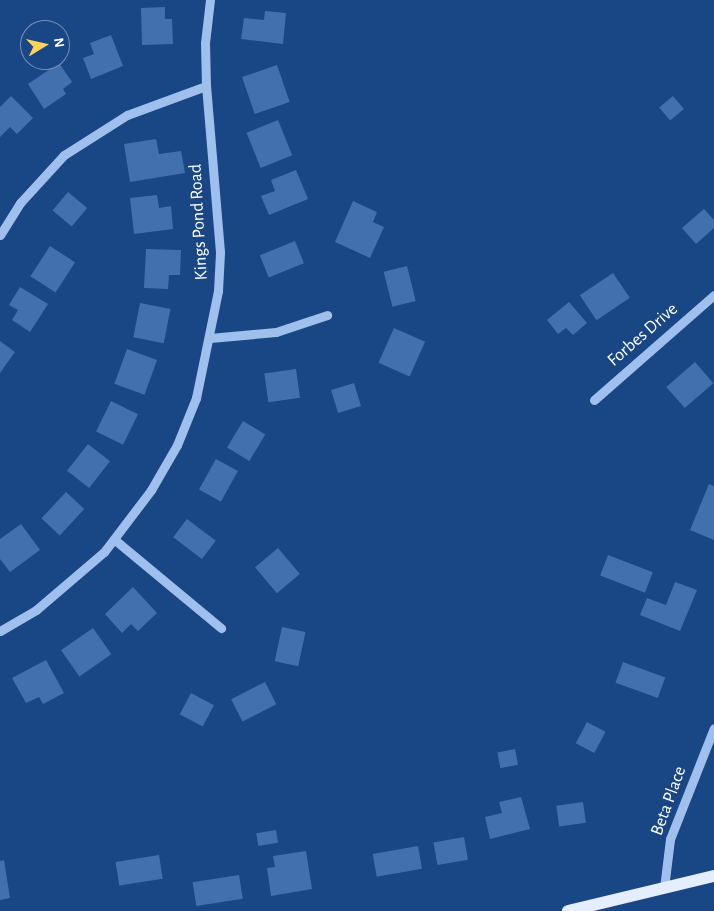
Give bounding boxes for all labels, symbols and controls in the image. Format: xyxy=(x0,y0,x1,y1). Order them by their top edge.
north arrow xyxy=(20,20,70,70)
text: N xyxy=(51,37,67,49)
street label: Kings Pond Road xyxy=(185,163,213,281)
street label: Forbes Drive xyxy=(603,299,683,371)
street label: Beta Place xyxy=(647,763,691,839)

